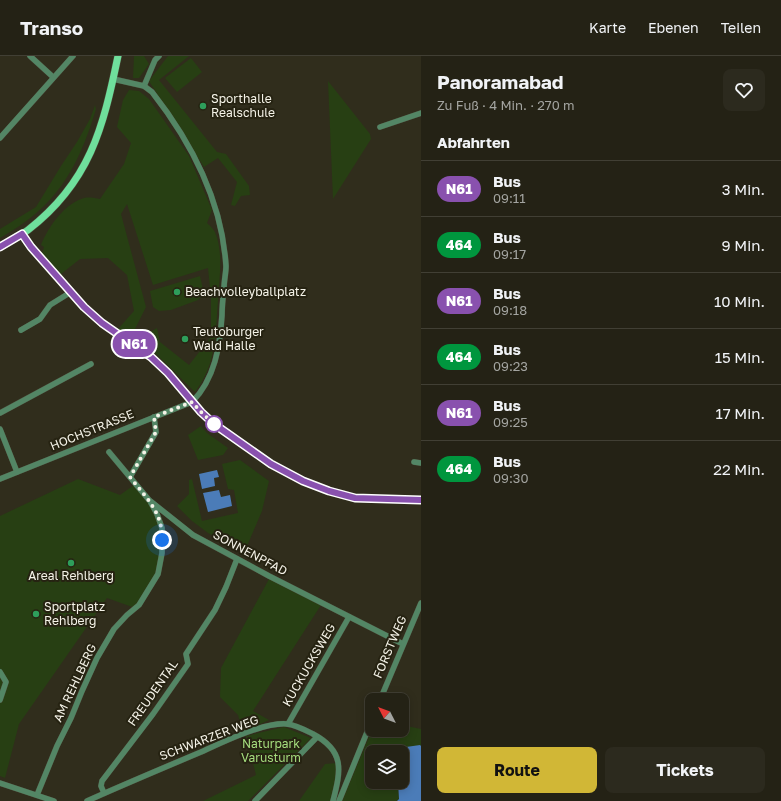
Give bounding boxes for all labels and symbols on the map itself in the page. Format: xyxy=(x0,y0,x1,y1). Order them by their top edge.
place label: Sporthalle Realschule xyxy=(211,91,275,120)
marker: Sporthalle Realschule xyxy=(198,101,208,111)
place label: Beachvolleyballplatz xyxy=(185,284,306,299)
marker: Beachvolleyballplatz xyxy=(172,287,182,297)
place label: Teutoburger Wald Halle xyxy=(193,324,264,353)
line badge: N61 xyxy=(111,331,157,357)
marker: Teutoburger Wald Halle xyxy=(180,334,190,344)
street label: HOCHSTRASSE xyxy=(48,406,136,453)
unlabelled marker xyxy=(205,415,223,433)
street label: SONNENPFAD xyxy=(211,527,290,578)
your location xyxy=(152,530,172,550)
marker: Areal Rehlberg xyxy=(66,558,76,568)
place label: Areal Rehlberg xyxy=(28,568,114,583)
place label: Sportplatz Rehlberg xyxy=(44,599,105,628)
marker: Sportplatz Rehlberg xyxy=(31,609,41,619)
street label: FORSTWEG xyxy=(370,613,409,680)
street label: KUCKUCKSWEG xyxy=(279,621,338,709)
street label: AM REHLBERG xyxy=(50,641,99,724)
street label: FREUDENTAL xyxy=(124,657,181,729)
north arrow xyxy=(365,693,409,737)
street label: SCHWARZER WEG xyxy=(157,712,260,763)
park label: Naturpark Varusturm xyxy=(241,736,301,765)

